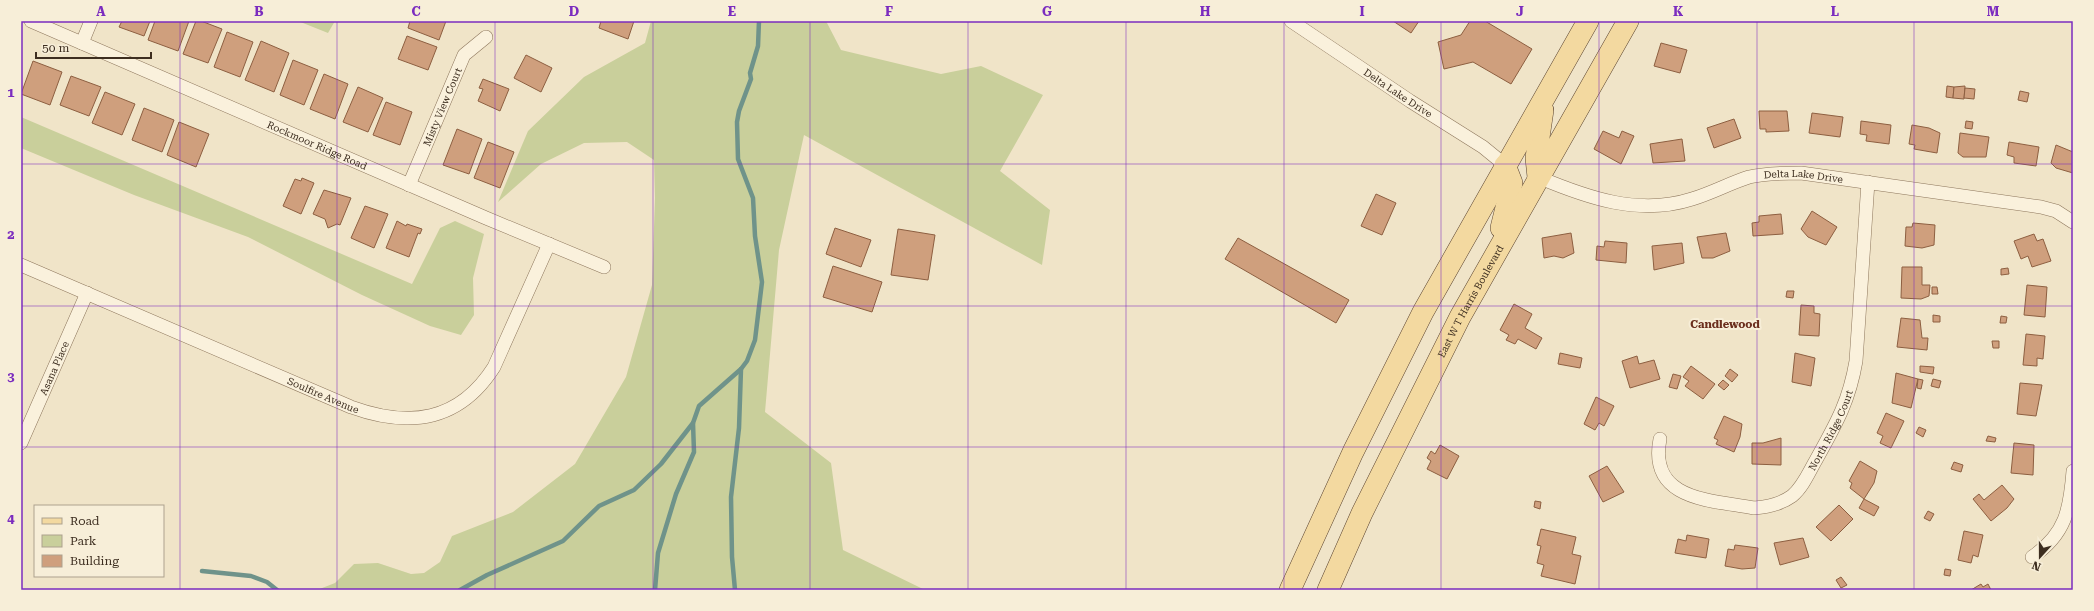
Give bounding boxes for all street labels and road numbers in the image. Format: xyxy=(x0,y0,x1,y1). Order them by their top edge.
street label: Misty View Court xyxy=(421,66,464,147)
street label: Delta Lake Drive xyxy=(1362,66,1435,120)
street label: Rockmoor Ridge Road xyxy=(266,119,369,172)
street label: Delta Lake Drive xyxy=(1763,167,1844,184)
street label: East W T Harris Boulevard xyxy=(1435,243,1505,359)
street label: Asana Place xyxy=(37,339,71,396)
street label: Soulfire Avenue xyxy=(286,375,361,415)
street label: North Ridge Court xyxy=(1806,388,1854,472)

